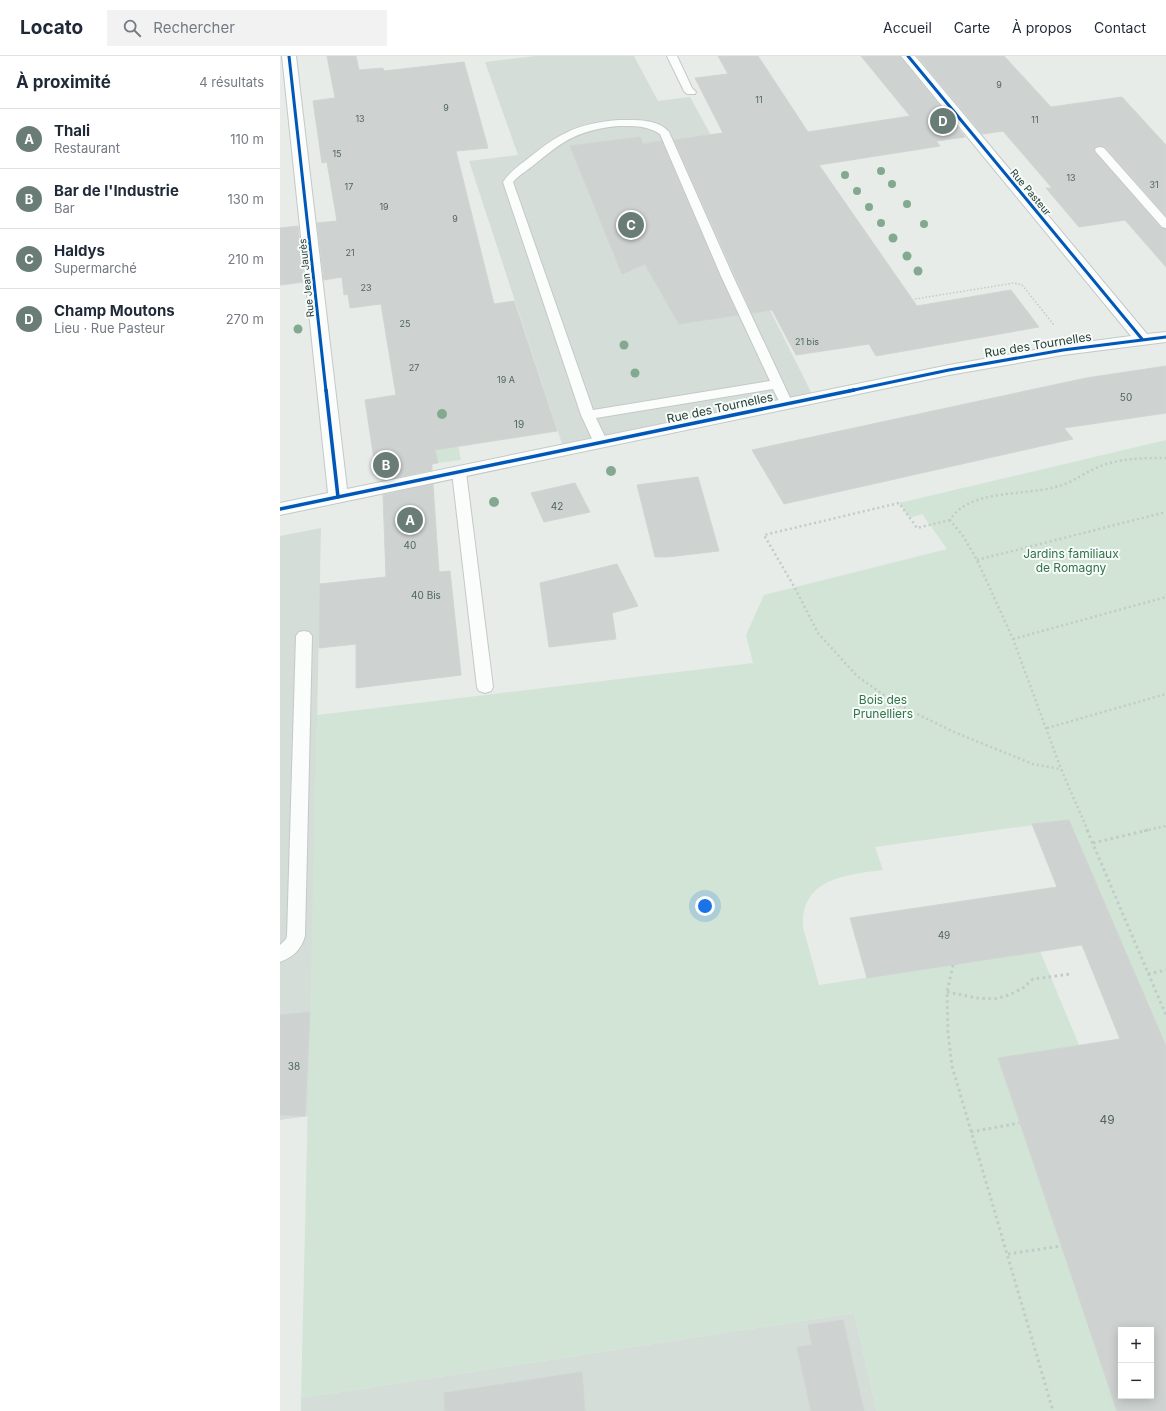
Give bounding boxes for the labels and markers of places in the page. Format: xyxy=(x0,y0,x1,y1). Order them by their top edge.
pin: D xyxy=(930,106,956,136)
pin: C xyxy=(618,210,644,240)
pin: B xyxy=(373,450,399,480)
pin: A xyxy=(397,505,423,535)

